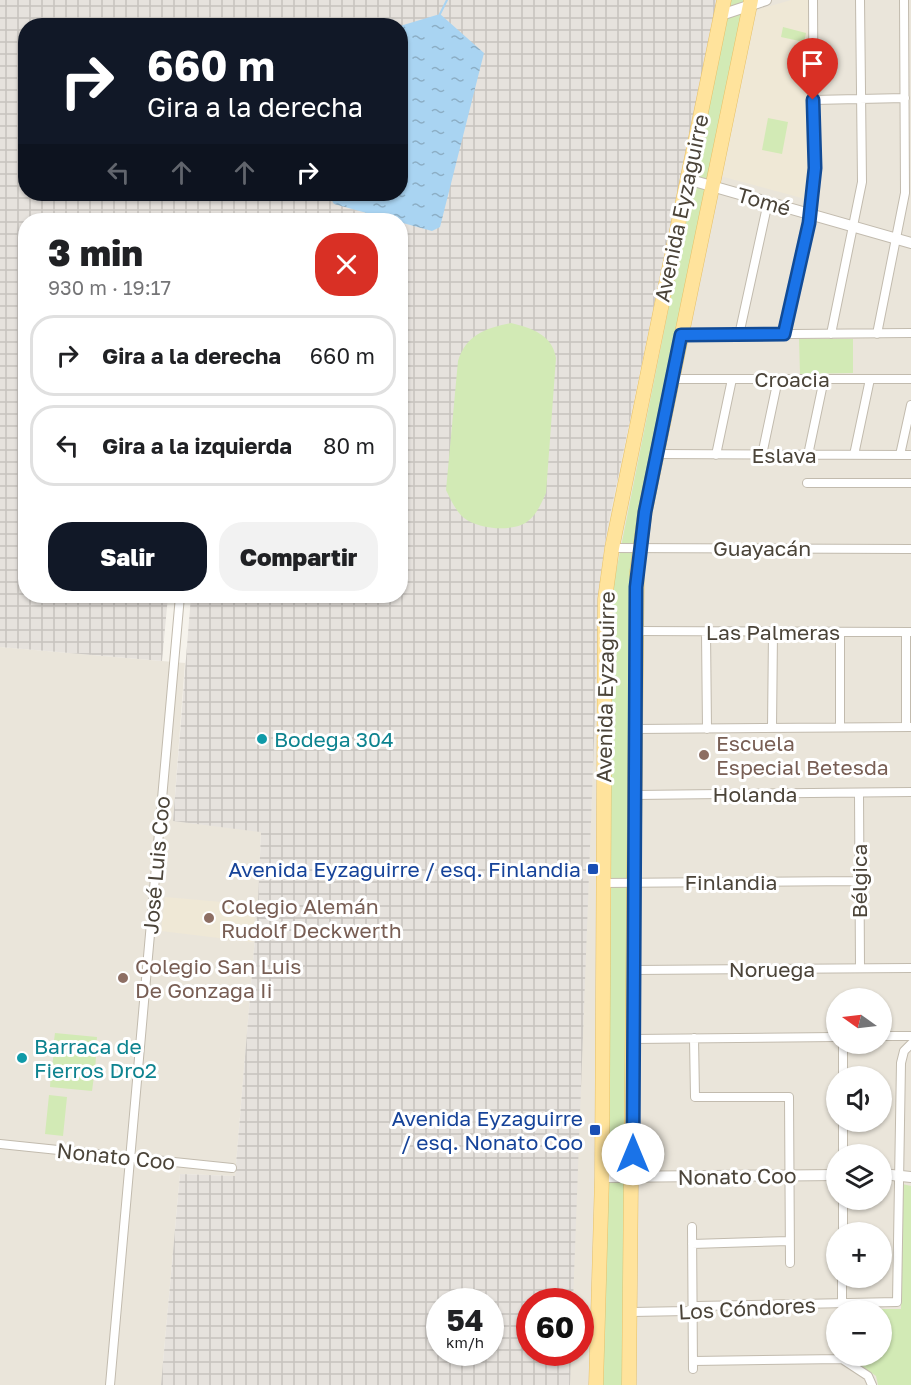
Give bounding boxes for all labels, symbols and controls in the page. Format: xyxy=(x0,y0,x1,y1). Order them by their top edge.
pin xyxy=(787,38,838,100)
text: 660 m xyxy=(147,40,275,90)
icon: right xyxy=(48,42,126,120)
icon: arrive xyxy=(796,47,829,80)
text: Gira a la derecha xyxy=(147,91,363,123)
street label: Avenida Eyzaguirre xyxy=(648,112,714,304)
icon: left xyxy=(102,156,135,189)
icon: ahead xyxy=(165,156,198,189)
icon: ahead xyxy=(228,156,261,189)
icon: right xyxy=(291,156,324,189)
street label: Tomé xyxy=(734,181,794,221)
text: 3 min xyxy=(48,231,143,274)
button: close xyxy=(315,233,378,296)
text: 930 m · 19:17 xyxy=(48,275,171,299)
icon: right xyxy=(51,339,84,372)
text: Gira a la derecha xyxy=(102,342,281,369)
text: 660 m xyxy=(310,342,375,369)
street label: Croacia xyxy=(754,366,830,392)
icon: left xyxy=(51,429,84,462)
text: Gira a la izquierda xyxy=(102,432,292,459)
text: 80 m xyxy=(323,432,375,459)
street label: Eslava xyxy=(751,442,817,468)
button: Salir xyxy=(48,522,207,591)
button: Compartir xyxy=(219,522,378,591)
street label: Guayacán xyxy=(713,535,811,561)
street label: Avenida Eyzaguirre xyxy=(590,591,620,783)
street label: Las Palmeras xyxy=(706,619,840,645)
place label: Bodega 304 xyxy=(274,726,394,752)
place label: Escuela Especial Betesda xyxy=(716,730,889,780)
marker: Bodega 304 xyxy=(255,732,269,746)
marker: Escuela Especial Betesda xyxy=(697,748,711,762)
street label: Holanda xyxy=(713,781,797,807)
street label: José Luis Coo xyxy=(137,795,175,935)
street label: Bélgica xyxy=(846,844,872,918)
place label: Avenida Eyzaguirre / esq. Finlandia xyxy=(228,856,581,882)
marker: Avenida Eyzaguirre / esq. Finlandia xyxy=(586,862,600,876)
street label: Finlandia xyxy=(685,869,777,895)
place label: Colegio Alemán Rudolf Deckwerth xyxy=(221,893,402,943)
marker: Colegio Alemán Rudolf Deckwerth xyxy=(202,911,216,925)
place label: Colegio San Luis De Gonzaga Ii xyxy=(135,953,301,1003)
street label: Noruega xyxy=(729,956,815,982)
marker: Colegio San Luis De Gonzaga Ii xyxy=(116,971,130,985)
north arrow xyxy=(826,988,892,1054)
map controls xyxy=(826,988,892,1366)
place label: Barraca de Fierros Dro2 xyxy=(34,1033,157,1083)
marker: Barraca de Fierros Dro2 xyxy=(15,1051,29,1065)
button: sound xyxy=(826,1066,892,1132)
place label: Avenida Eyzaguirre / esq. Nonato Coo xyxy=(392,1105,583,1155)
position arrow xyxy=(601,1122,665,1186)
marker: Avenida Eyzaguirre / esq. Nonato Coo xyxy=(588,1123,602,1137)
street label: Nonato Coo xyxy=(56,1137,176,1175)
button: layers xyxy=(826,1144,892,1210)
street label: Nonato Coo xyxy=(677,1162,797,1190)
button: + xyxy=(826,1222,892,1288)
speed limit sign: 60 xyxy=(516,1288,594,1366)
street label: Los Cóndores xyxy=(678,1291,816,1325)
button: − xyxy=(826,1300,892,1366)
text: 54 xyxy=(446,1302,484,1338)
text: km/h xyxy=(446,1333,484,1351)

